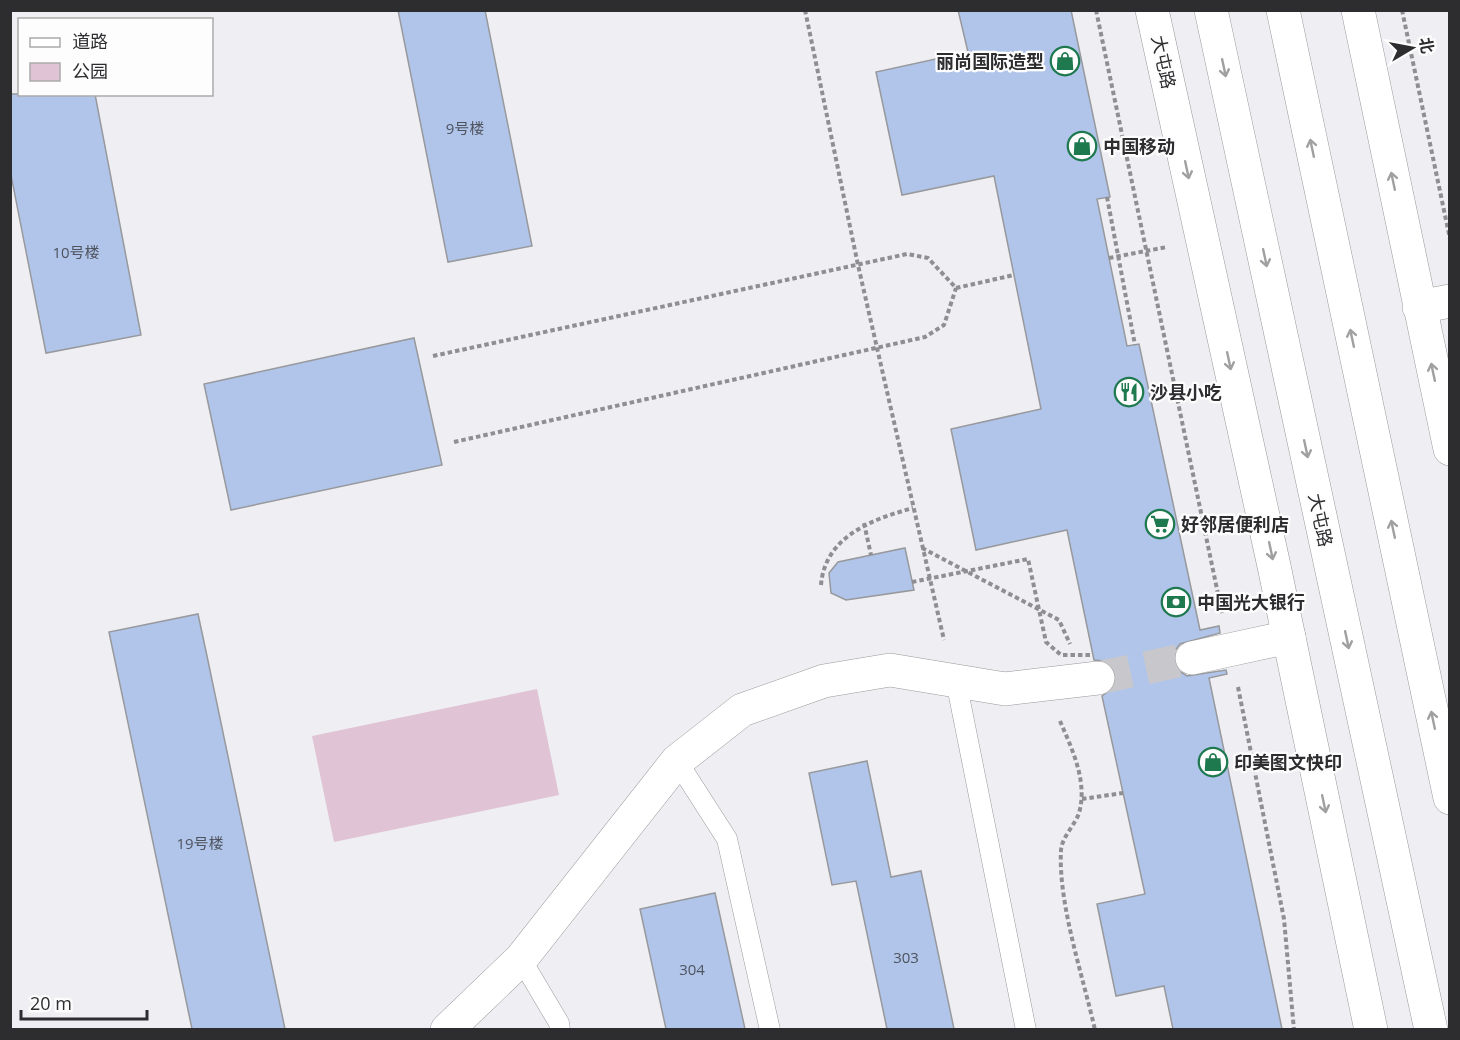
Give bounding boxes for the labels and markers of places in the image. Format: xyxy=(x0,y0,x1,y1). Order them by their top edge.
shop icon: 丽尚国际造型 xyxy=(1049,45,1081,77)
place label: 丽尚国际造型 xyxy=(936,49,1044,73)
shop icon: 中国移动 xyxy=(1066,130,1098,162)
place label: 中国移动 xyxy=(1103,134,1175,158)
restaurant icon: 沙县小吃 xyxy=(1113,376,1145,408)
place label: 沙县小吃 xyxy=(1150,380,1222,404)
supermarket icon: 好邻居便利店 xyxy=(1144,508,1176,540)
place label: 好邻居便利店 xyxy=(1181,512,1289,536)
bank icon: 中国光大银行 xyxy=(1160,586,1192,618)
place label: 中国光大银行 xyxy=(1197,590,1305,614)
shop icon: 印美图文快印 xyxy=(1197,746,1229,778)
place label: 印美图文快印 xyxy=(1234,750,1342,774)

